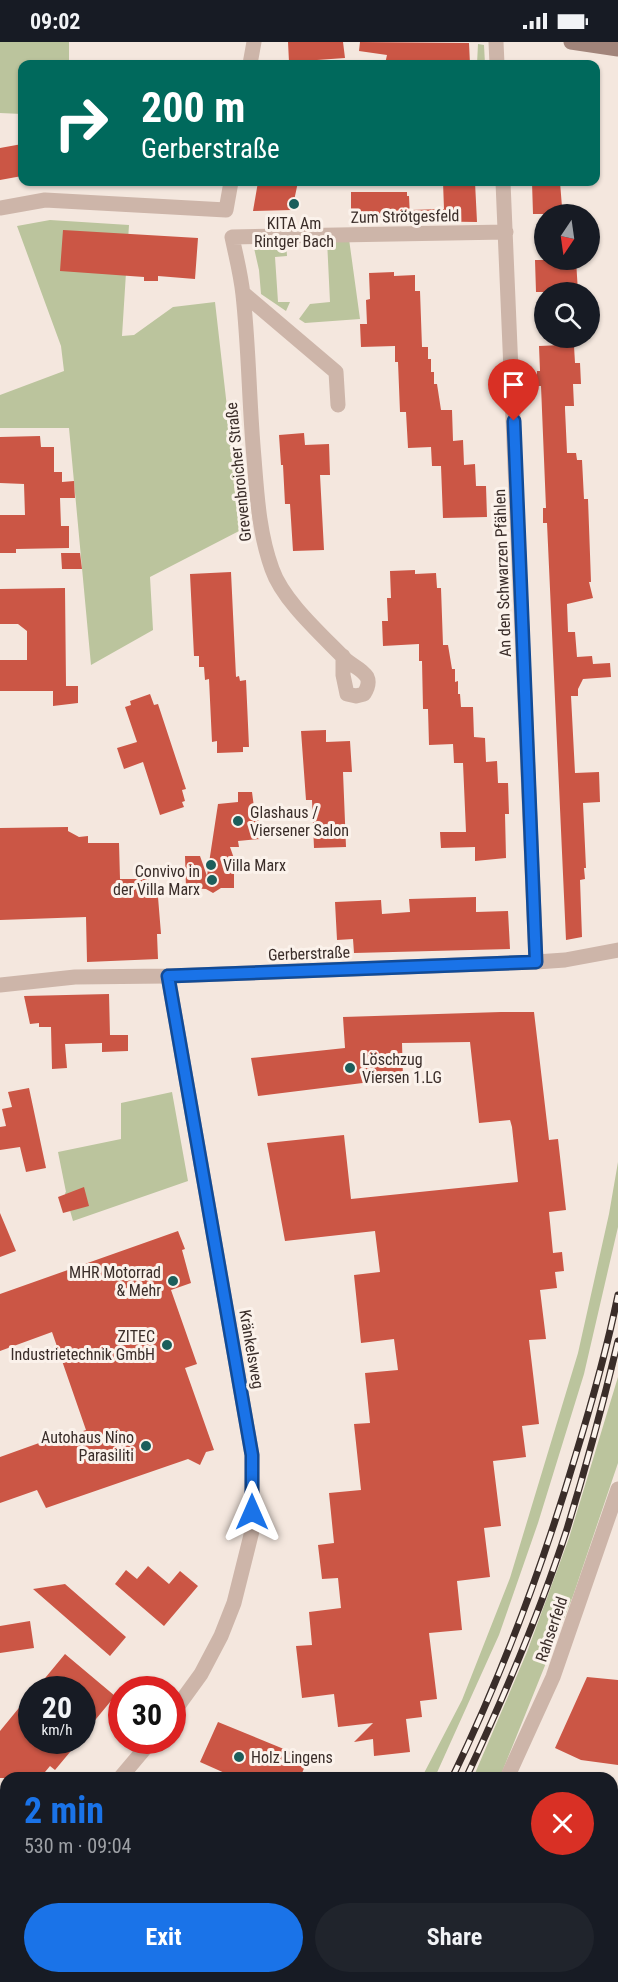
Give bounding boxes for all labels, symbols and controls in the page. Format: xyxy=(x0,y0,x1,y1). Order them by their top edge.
text: 09:02 xyxy=(30,9,81,34)
text: 200 m xyxy=(141,83,246,132)
icon: right xyxy=(42,84,120,162)
text: Gerberstraße xyxy=(141,133,280,165)
marker: KITA Am Rintger Bach xyxy=(287,197,301,211)
north arrow xyxy=(534,204,600,270)
map controls xyxy=(534,204,600,348)
street label: Zum Strötgesfeld xyxy=(350,206,460,227)
place label: KITA Am Rintger Bach xyxy=(254,214,334,251)
button: search xyxy=(534,282,600,348)
pin xyxy=(488,359,539,421)
icon: arrive xyxy=(497,368,530,401)
street label: Grevenbroicher Straße xyxy=(222,401,255,543)
street label: An den Schwarzen Pfählen xyxy=(490,489,515,657)
place label: Glashaus / Viersener Salon xyxy=(250,803,349,840)
marker: Glashaus / Viersener Salon xyxy=(231,814,245,828)
place label: Villa Marx xyxy=(223,856,286,875)
marker: Villa Marx xyxy=(204,858,218,872)
place label: Convivo in der Villa Marx xyxy=(113,862,200,899)
marker: Convivo in der Villa Marx xyxy=(205,873,219,887)
street label: Gerberstraße xyxy=(268,943,350,964)
place label: Löschzug Viersen 1.LG xyxy=(362,1050,442,1087)
marker: Löschzug Viersen 1.LG xyxy=(343,1061,357,1075)
place label: MHR Motorrad & Mehr xyxy=(69,1263,161,1300)
marker: MHR Motorrad & Mehr xyxy=(166,1274,180,1288)
street label: Kränkelsweg xyxy=(235,1308,268,1390)
place label: ZITEC Industrietechnik GmbH xyxy=(11,1327,155,1364)
marker: ZITEC Industrietechnik GmbH xyxy=(160,1338,174,1352)
place label: Autohaus Nino Parasiliti xyxy=(41,1428,134,1465)
marker: Autohaus Nino Parasiliti xyxy=(139,1439,153,1453)
position arrow xyxy=(220,1480,284,1544)
street label: Rahserfeld xyxy=(531,1594,571,1664)
speed limit sign: 30 xyxy=(108,1676,186,1754)
text: 20 xyxy=(42,1690,72,1725)
text: km/h xyxy=(42,1721,72,1739)
place label: Holz Lingens xyxy=(251,1748,333,1767)
marker: Holz Lingens xyxy=(232,1750,246,1764)
text: 2 min xyxy=(24,1790,104,1832)
button: close xyxy=(531,1792,594,1855)
text: 530 m · 09:04 xyxy=(24,1834,131,1858)
button: Exit xyxy=(24,1903,303,1972)
button: Share xyxy=(315,1903,594,1972)

